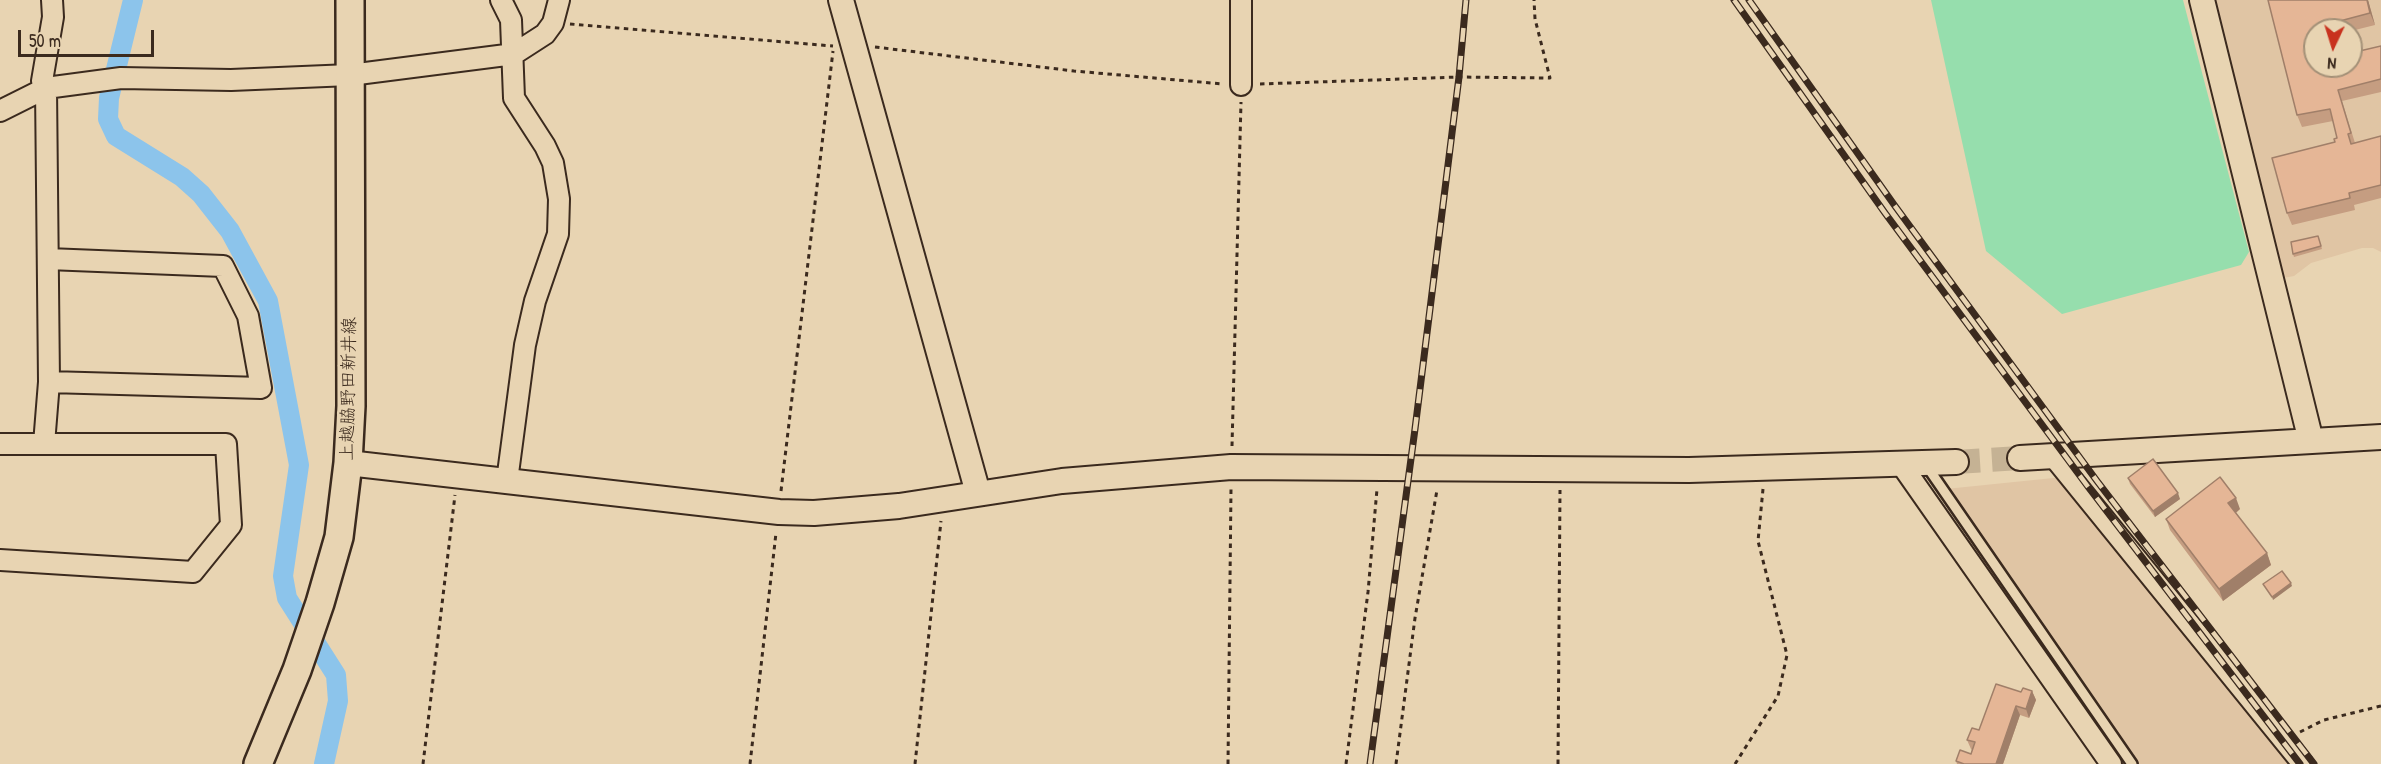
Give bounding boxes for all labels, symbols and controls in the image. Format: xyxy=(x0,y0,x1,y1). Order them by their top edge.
scale bar xyxy=(21,18,158,56)
north arrow xyxy=(2303,18,2363,78)
text: 50 m xyxy=(29,28,61,53)
text: N xyxy=(2327,53,2337,75)
street label: 上越脇野田新井線 xyxy=(337,317,361,461)

